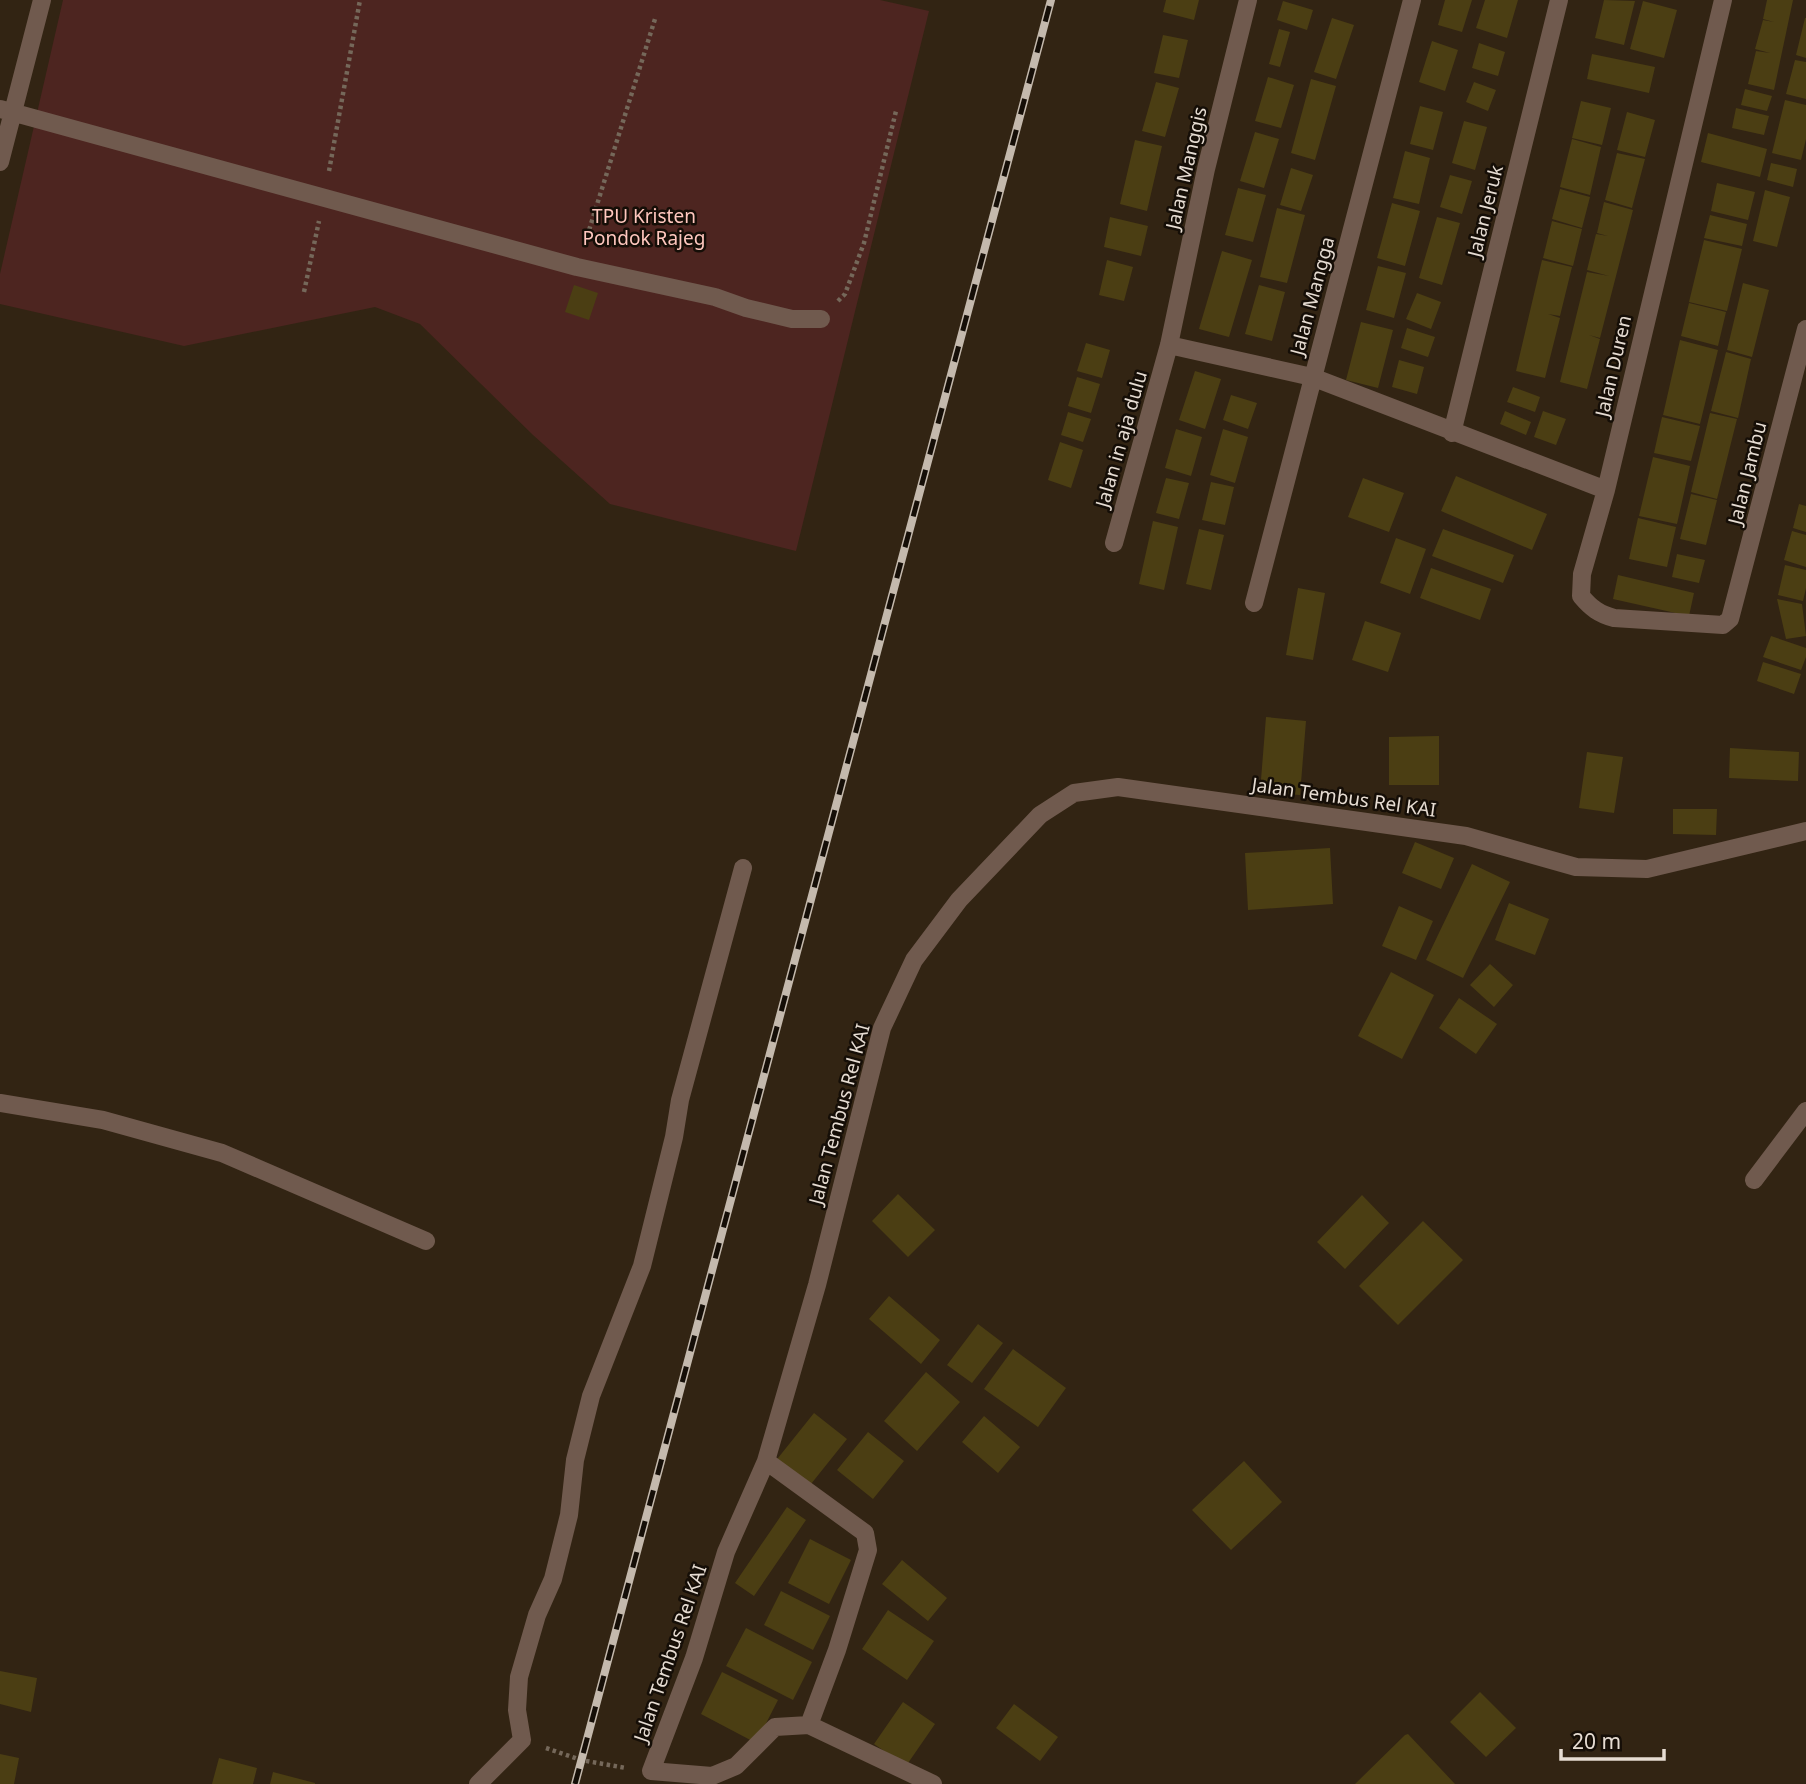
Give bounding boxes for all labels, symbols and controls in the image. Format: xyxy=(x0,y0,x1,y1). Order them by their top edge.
street label: Jalan Manggis xyxy=(1159,104,1213,234)
street label: Jalan Jeruk xyxy=(1461,162,1509,262)
park label: TPU Kristen Pondok Rajeg xyxy=(583,203,705,251)
street label: Jalan Mangga xyxy=(1283,234,1340,360)
street label: Jalan Duren xyxy=(1588,313,1637,421)
street label: Jalan in aja dulu xyxy=(1089,368,1153,512)
street label: Jalan Jambu xyxy=(1721,419,1772,529)
street label: Jalan Tembus Rel KAI xyxy=(1248,771,1438,823)
street label: Jalan Tembus Rel KAI xyxy=(802,1021,876,1209)
street label: Jalan Tembus Rel KAI xyxy=(627,1561,713,1747)
scale bar xyxy=(1561,1718,1664,1762)
text: 20 m xyxy=(1572,1727,1621,1755)

